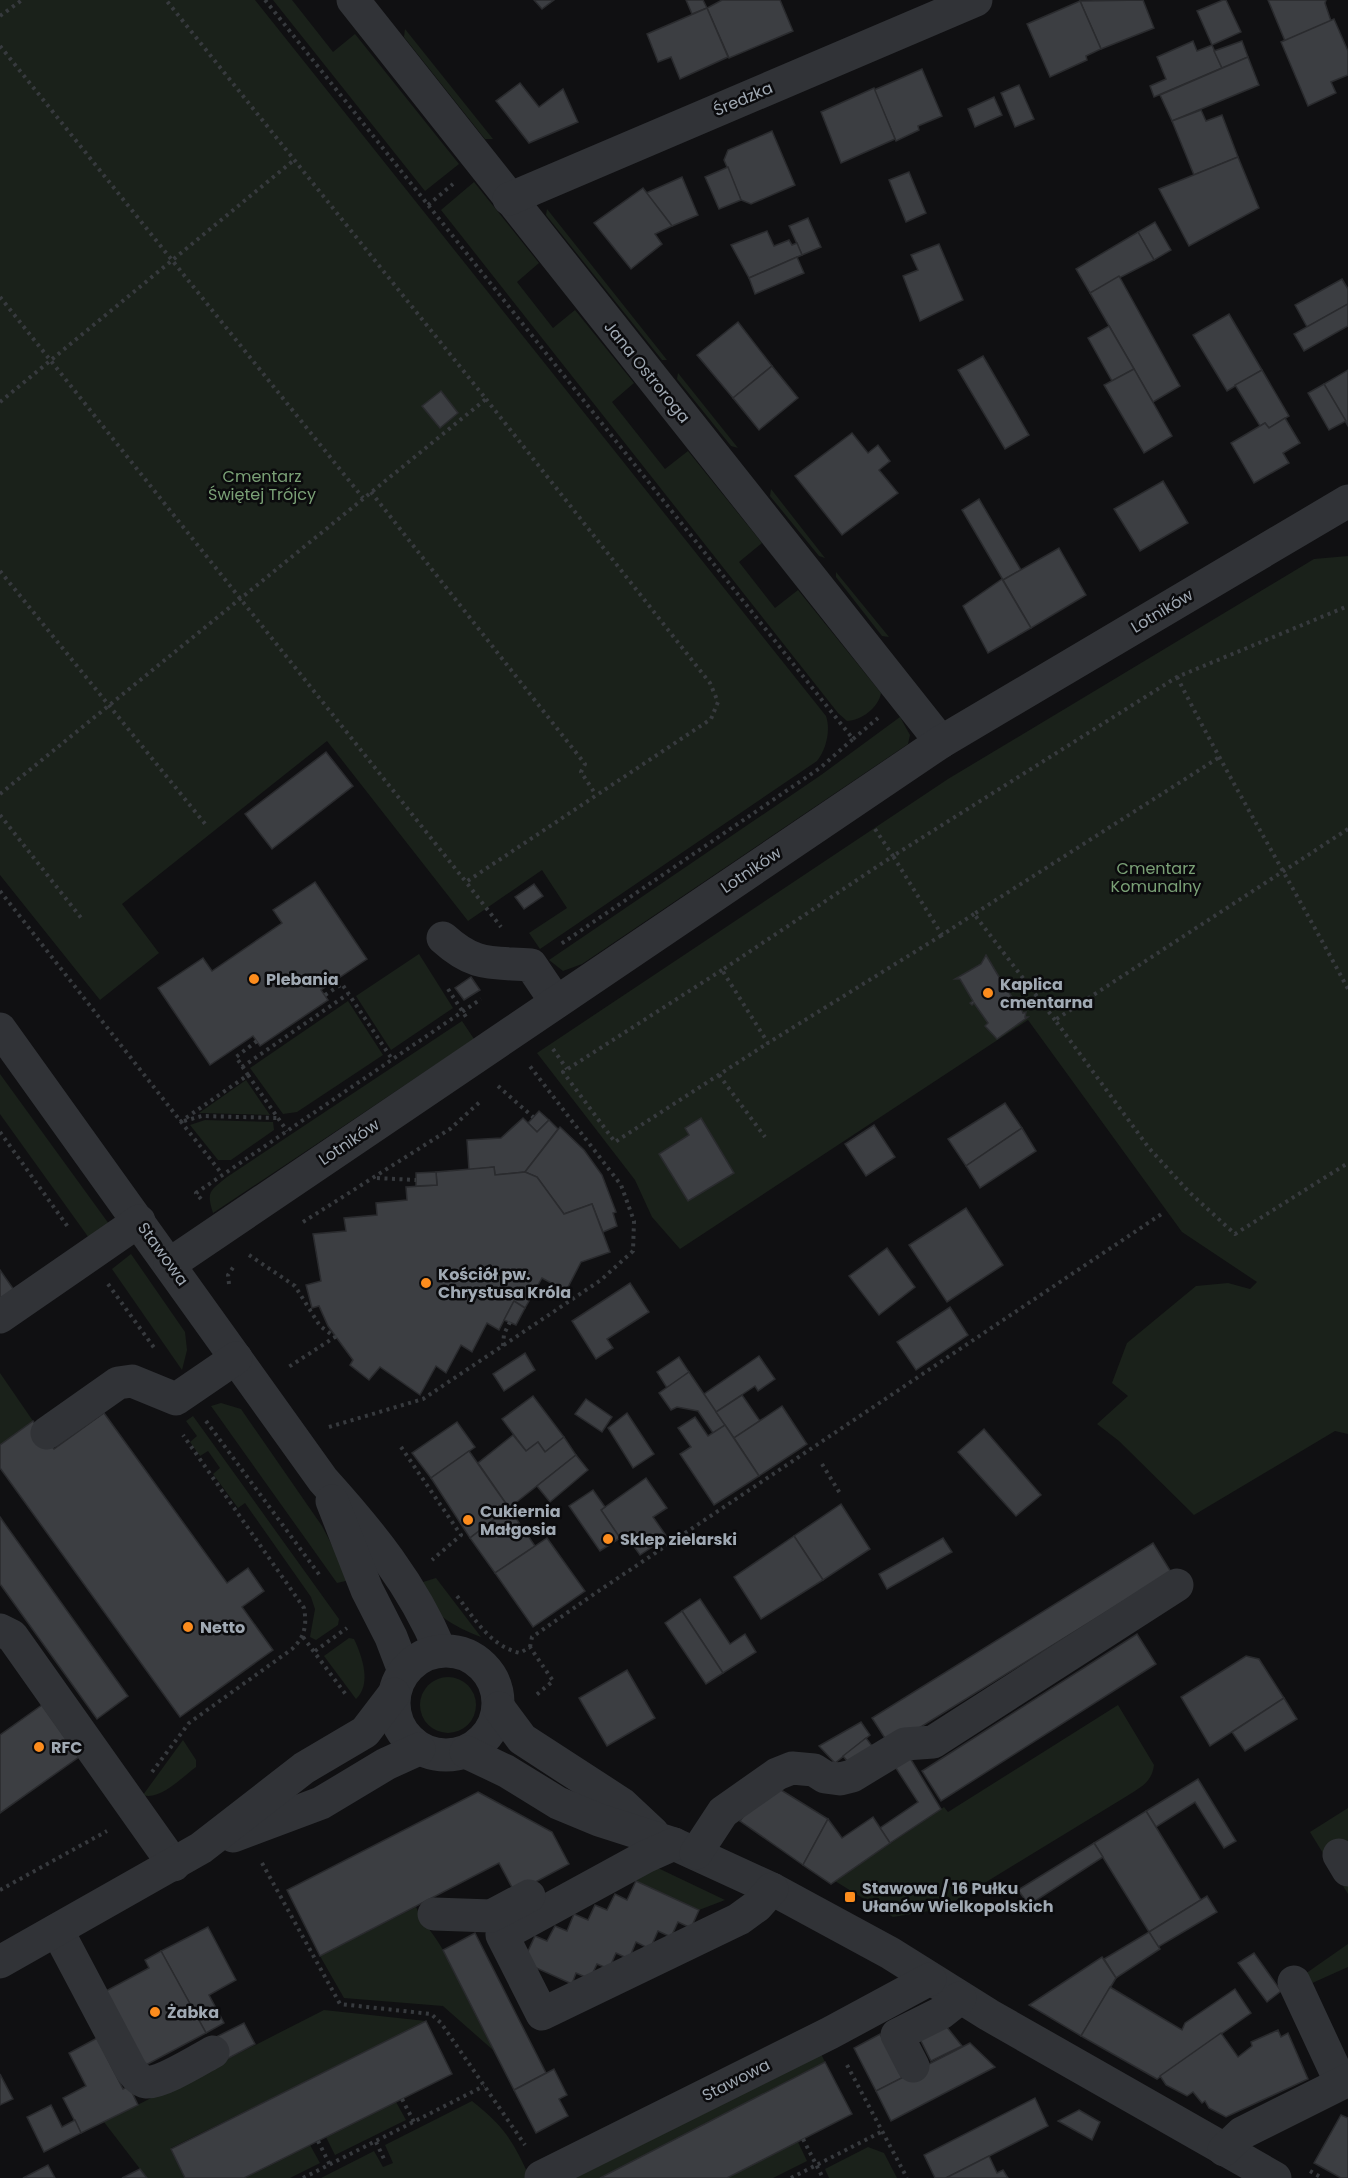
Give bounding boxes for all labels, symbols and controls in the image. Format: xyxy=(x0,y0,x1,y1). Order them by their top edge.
street label: Średzka xyxy=(710,76,776,122)
street label: Jana Ostroroga xyxy=(599,316,695,428)
park label: Cmentarz Świętej Trójcy xyxy=(208,465,316,506)
street label: Lotników xyxy=(1127,583,1197,639)
street label: Lotników xyxy=(716,841,786,899)
park label: Cmentarz Komunalny xyxy=(1111,857,1201,898)
place label: Plebania xyxy=(266,968,339,991)
marker: Plebania xyxy=(247,972,261,986)
place label: Kaplica cmentarna xyxy=(1000,973,1093,1014)
marker: Kaplica cmentarna xyxy=(981,986,995,1000)
street label: Lotników xyxy=(314,1113,384,1171)
street label: Stawowa xyxy=(132,1218,194,1290)
place label: Kościół pw. Chrystusa Króla xyxy=(438,1263,571,1304)
marker: Kościół pw. Chrystusa Króla xyxy=(419,1276,433,1290)
place label: Cukiernia Małgosia xyxy=(480,1500,561,1541)
marker: Cukiernia Małgosia xyxy=(461,1513,475,1527)
place label: Sklep zielarski xyxy=(620,1528,737,1551)
marker: Sklep zielarski xyxy=(601,1532,615,1546)
place label: Netto xyxy=(200,1616,245,1639)
marker: Netto xyxy=(181,1620,195,1634)
place label: RFC xyxy=(51,1736,82,1759)
marker: RFC xyxy=(32,1740,46,1754)
place label: Stawowa / 16 Pułku Ułanów Wielkopolskich xyxy=(862,1877,1054,1918)
marker: Stawowa / 16 Pułku Ułanów Wielkopolskich xyxy=(843,1890,857,1904)
place label: Żabka xyxy=(167,2001,219,2024)
marker: Żabka xyxy=(148,2005,162,2019)
street label: Stawowa xyxy=(698,2053,774,2107)

